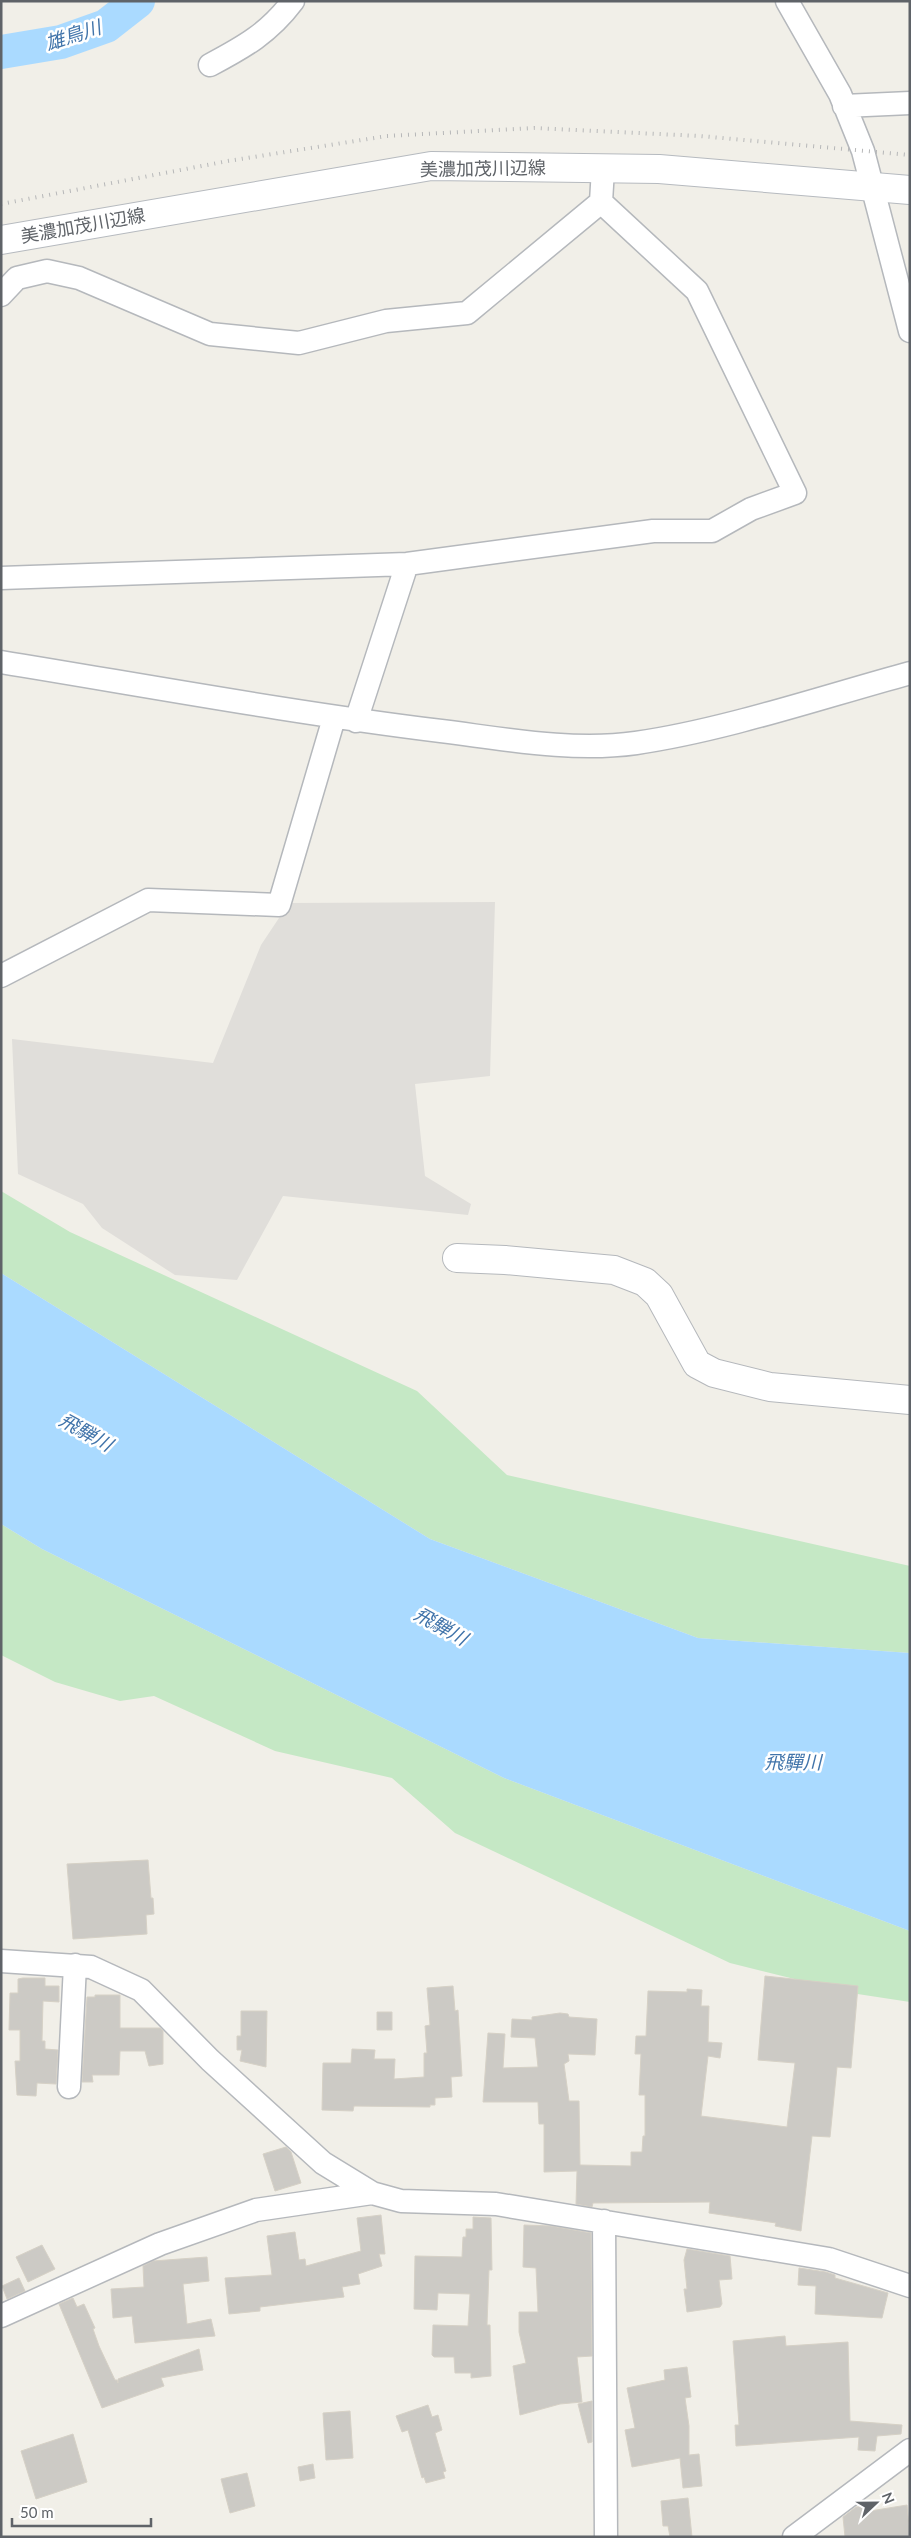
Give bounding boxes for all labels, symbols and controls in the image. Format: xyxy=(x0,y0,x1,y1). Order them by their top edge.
water label: 雄鳥川 xyxy=(42,14,105,54)
street label: 美濃加茂川辺線 xyxy=(420,156,546,180)
street label: 美濃加茂川辺線 xyxy=(19,203,147,247)
water label: 飛騨川 xyxy=(56,1408,118,1456)
water label: 飛騨川 xyxy=(411,1602,473,1650)
water label: 飛驒川 xyxy=(764,1750,823,1773)
north arrow xyxy=(851,2478,901,2528)
text: N xyxy=(879,2490,898,2506)
scale bar xyxy=(12,2496,151,2528)
text: 50 m xyxy=(20,2503,54,2521)

